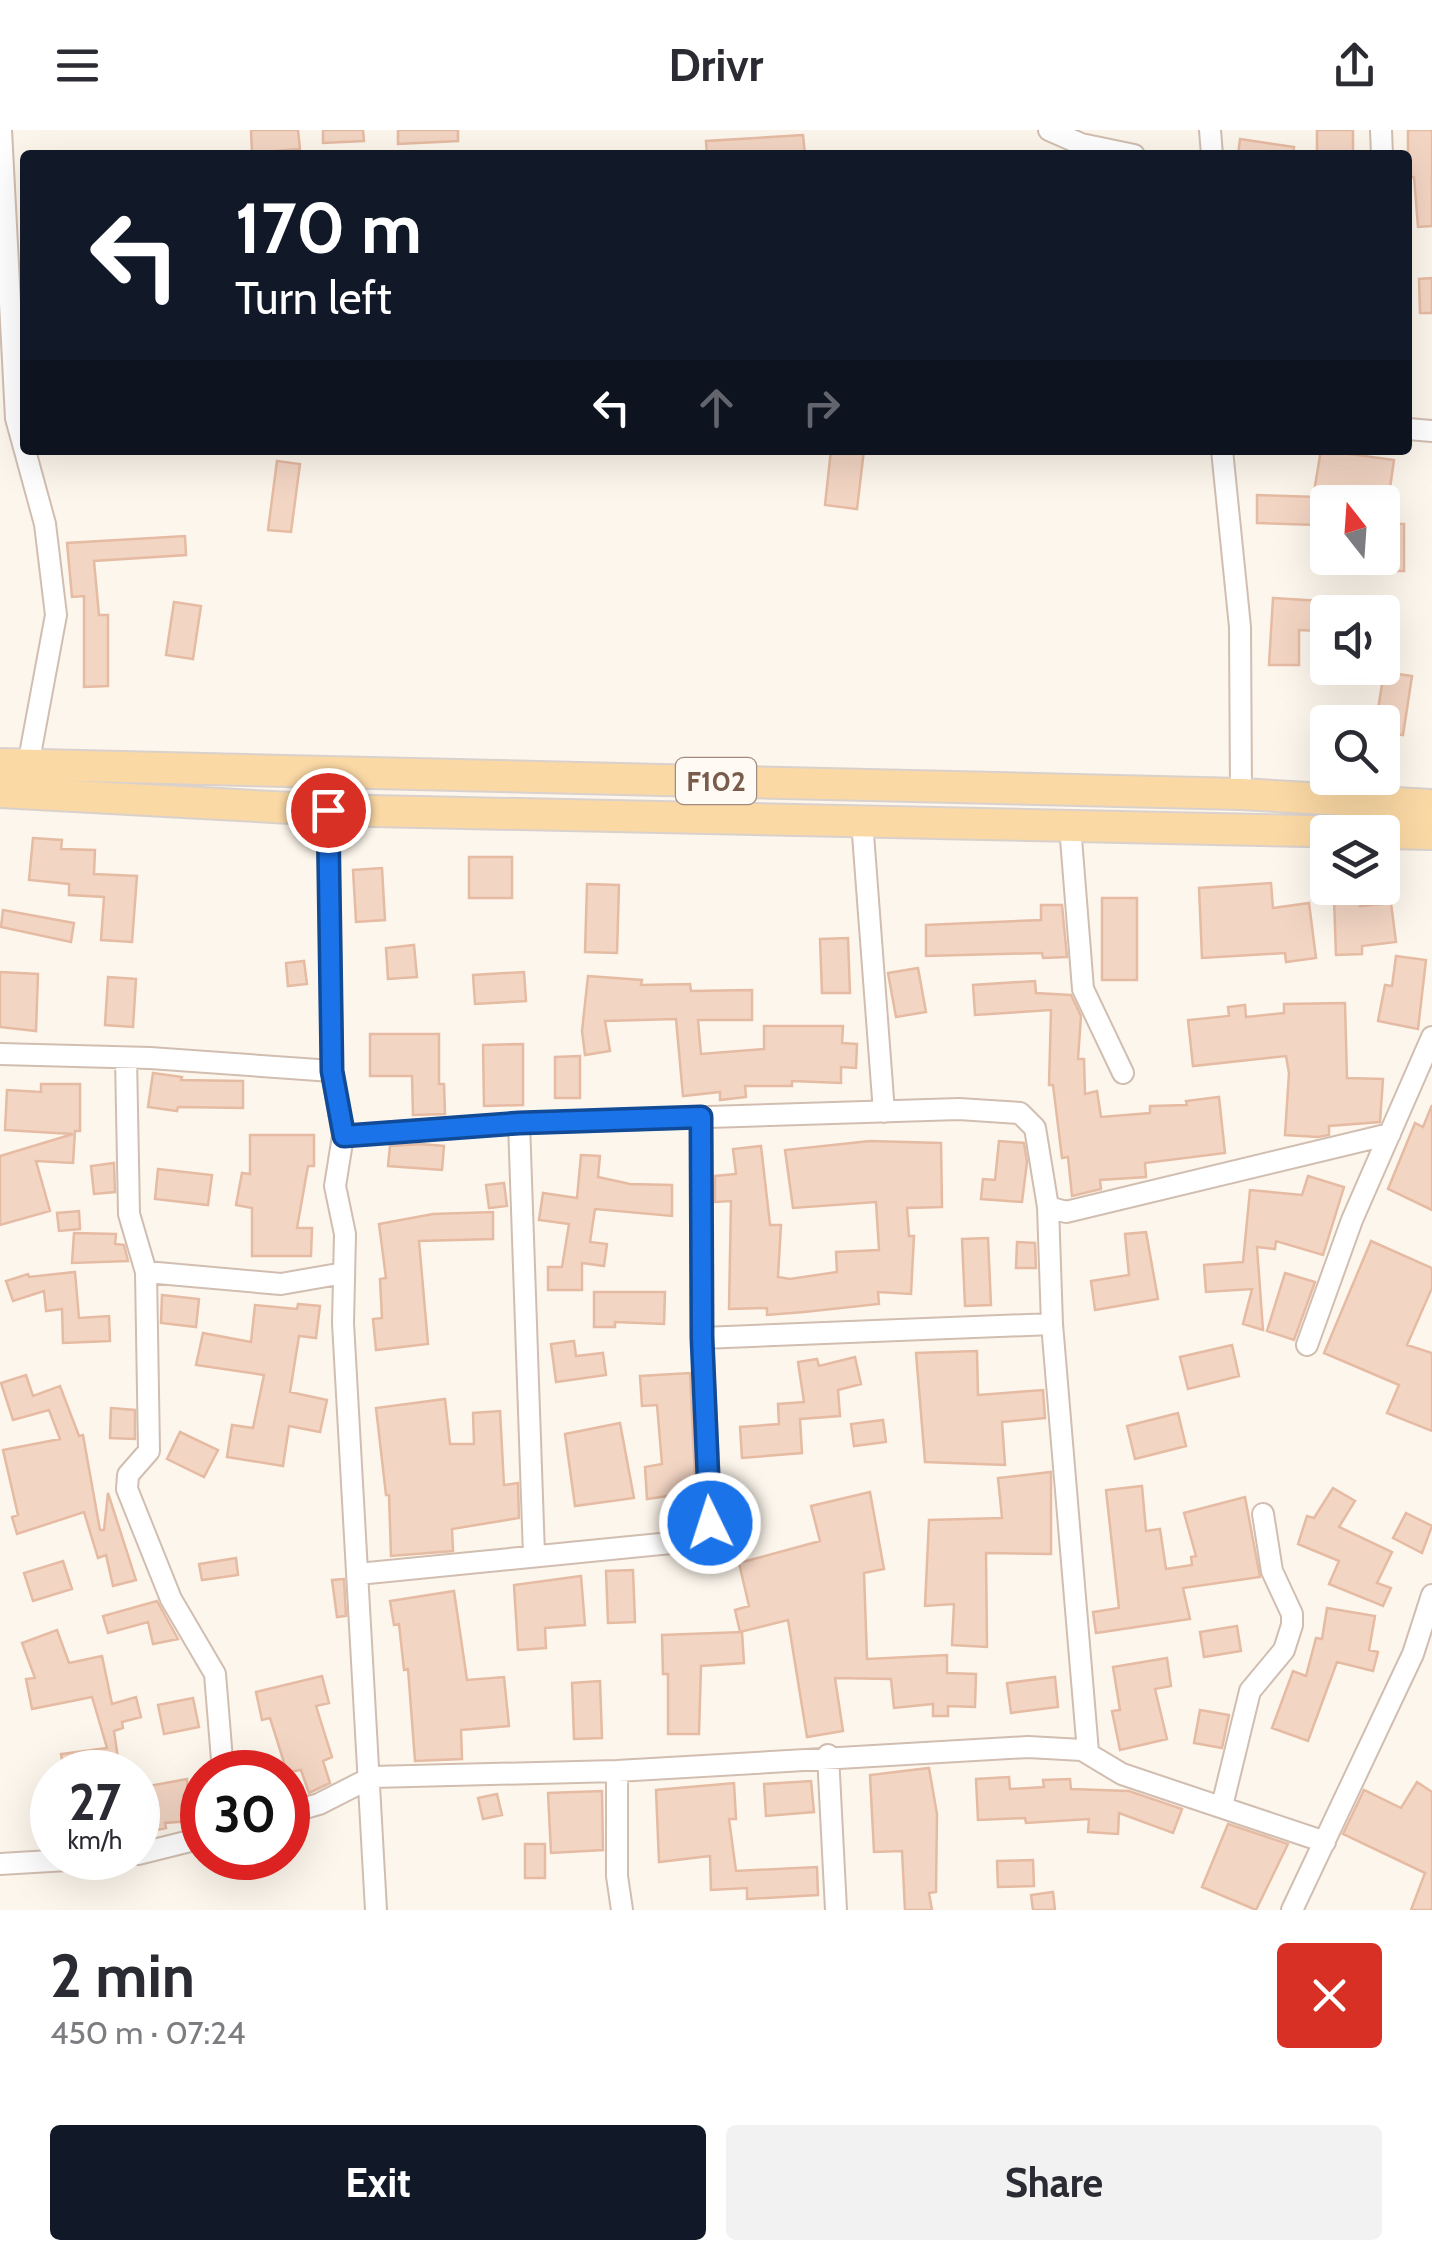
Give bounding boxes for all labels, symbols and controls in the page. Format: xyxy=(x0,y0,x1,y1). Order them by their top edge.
icon: menu xyxy=(50,38,105,93)
text: Drivr xyxy=(669,38,763,92)
icon: share xyxy=(1327,38,1382,93)
text: 170 m xyxy=(235,185,422,271)
icon: left xyxy=(70,190,200,320)
text: Turn left xyxy=(235,271,392,325)
icon: left xyxy=(584,380,639,435)
icon: ahead xyxy=(689,380,744,435)
icon: right xyxy=(794,380,849,435)
north arrow xyxy=(1310,485,1400,575)
map controls xyxy=(1310,485,1400,905)
button: sound xyxy=(1310,595,1400,685)
button: search xyxy=(1310,705,1400,795)
road number: F102 xyxy=(676,758,756,804)
pin xyxy=(286,768,371,853)
icon: arrive xyxy=(301,783,356,838)
button: layers xyxy=(1310,815,1400,905)
position arrow xyxy=(658,1471,762,1575)
speed limit sign: 30 xyxy=(180,1750,310,1880)
text: 27 xyxy=(69,1772,121,1833)
text: km/h xyxy=(68,1825,122,1855)
text: 2 min xyxy=(50,1939,195,2012)
button: close xyxy=(1277,1943,1382,2048)
text: 450 m · 07:24 xyxy=(50,2013,245,2052)
button: Exit xyxy=(50,2125,706,2240)
button: Share xyxy=(726,2125,1382,2240)

